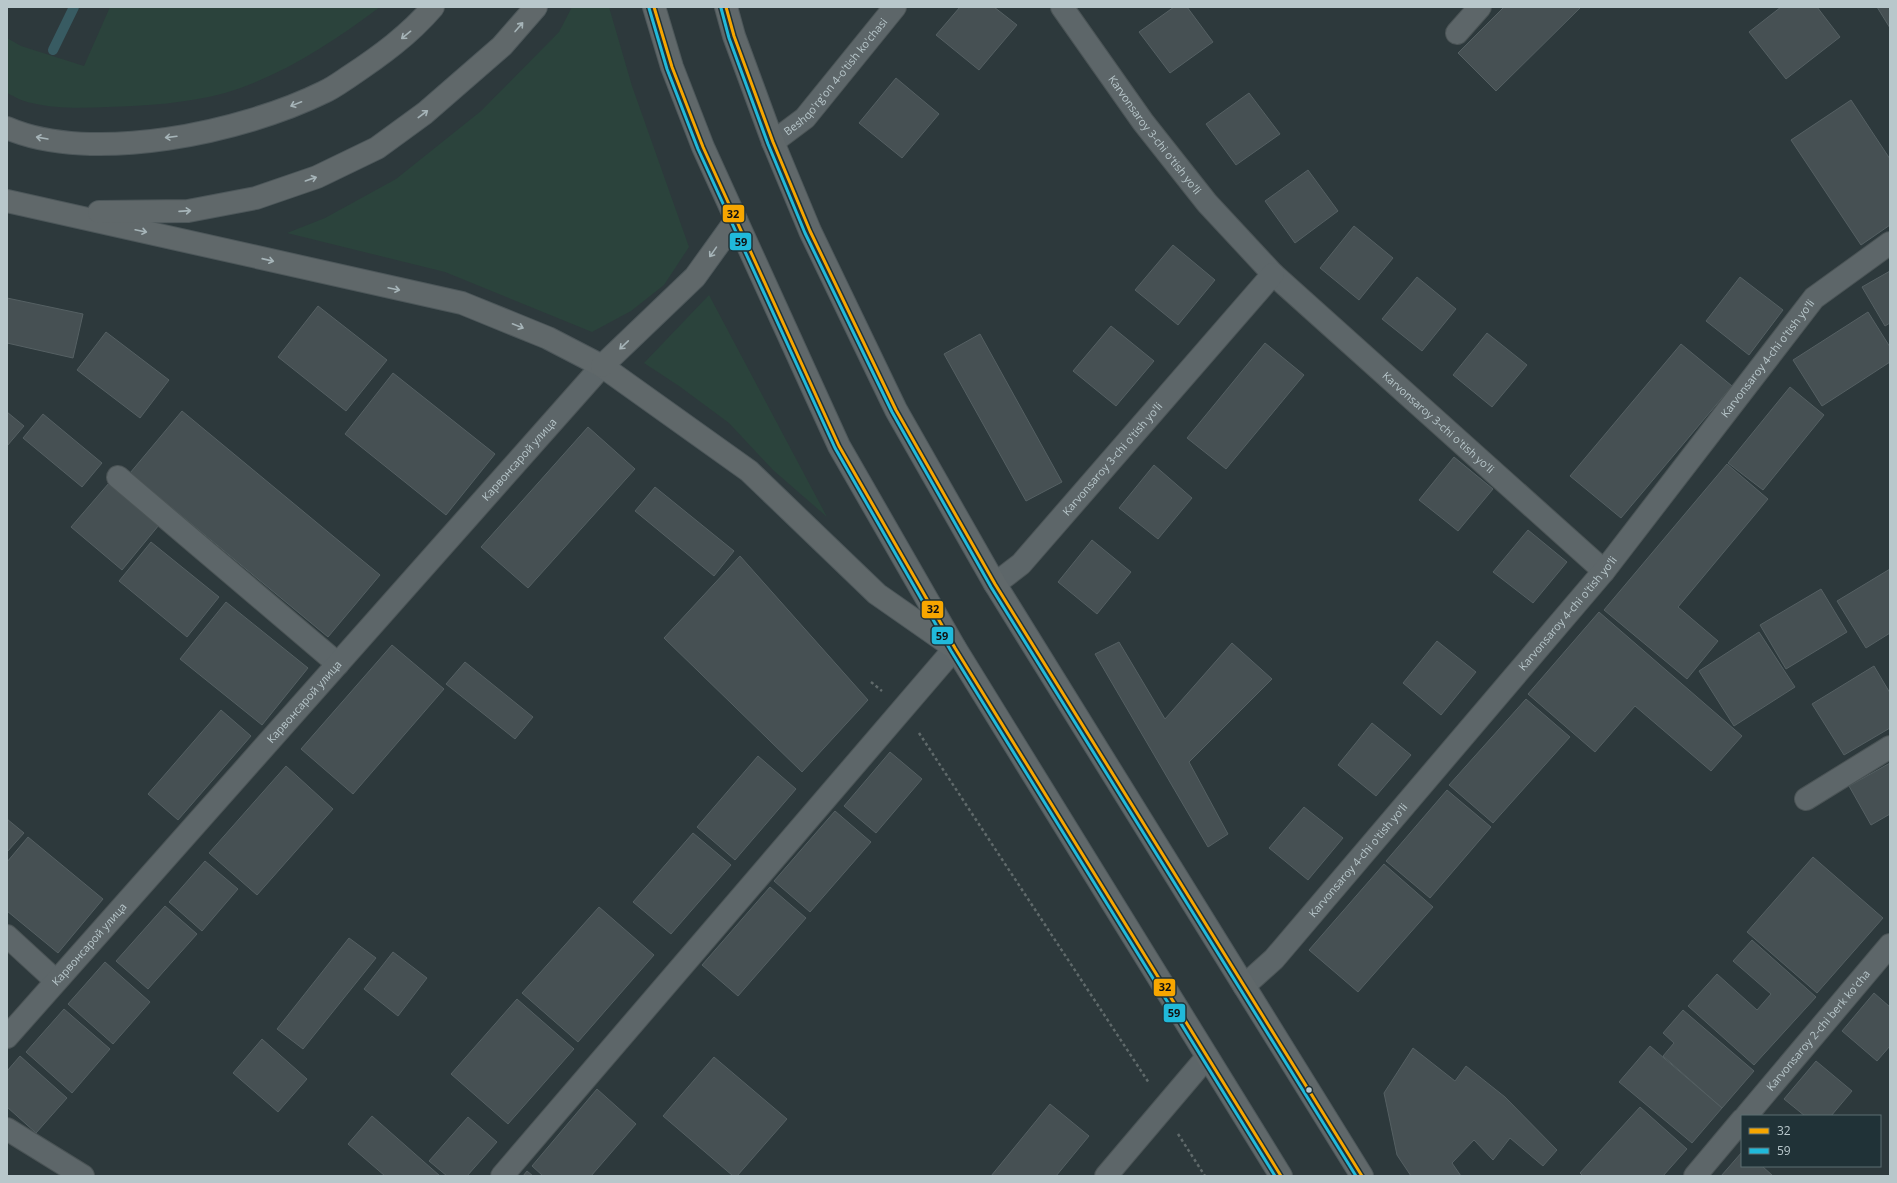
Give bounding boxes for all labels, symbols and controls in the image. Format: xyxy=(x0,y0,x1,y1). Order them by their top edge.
street label: Beshqo'rg'on 4-o'tish ko'chasi xyxy=(780,14,890,139)
one-way arrow xyxy=(514,22,523,33)
one-way arrow xyxy=(400,30,411,39)
street label: Karvonsaroy 3-chi o'tish yo'li xyxy=(1105,72,1205,197)
one-way arrow xyxy=(291,100,303,108)
one-way arrow xyxy=(417,110,428,119)
one-way arrow xyxy=(36,134,49,142)
one-way arrow xyxy=(165,134,178,141)
one-way arrow xyxy=(304,175,316,183)
line badge: 32 xyxy=(722,204,745,223)
text: 32 xyxy=(727,206,739,221)
one-way arrow xyxy=(178,207,191,214)
one-way arrow xyxy=(134,227,147,235)
line badge: 59 xyxy=(729,232,752,251)
text: 59 xyxy=(735,234,747,249)
one-way arrow xyxy=(709,246,717,257)
one-way arrow xyxy=(261,256,274,264)
one-way arrow xyxy=(387,285,400,293)
street label: Karvonsaroy 4-chi o'tish yo'li xyxy=(1717,296,1817,420)
one-way arrow xyxy=(512,323,524,331)
one-way arrow xyxy=(619,341,629,350)
street label: Karvonsaroy 3-chi o'tish yo'li xyxy=(1380,368,1498,476)
street label: Karvonsaroy 3-chi o'tish yo'li xyxy=(1059,399,1165,518)
street label: Карвонсарой улица xyxy=(478,414,560,504)
street label: Karvonsaroy 4-chi o'tish yo'li xyxy=(1515,553,1620,673)
line badge: 32 xyxy=(921,600,944,619)
text: 32 xyxy=(927,601,939,616)
line badge: 59 xyxy=(931,626,954,645)
text: 59 xyxy=(936,628,948,643)
street label: Карвонсарой улица xyxy=(263,657,345,746)
street label: Karvonsaroy 4-chi o'tish yo'li xyxy=(1305,800,1410,920)
street label: Карвонсарой улица xyxy=(48,899,130,989)
street label: Karvonsaroy 2-chi berk ko'cha xyxy=(1763,966,1873,1094)
line badge: 32 xyxy=(1153,978,1176,997)
text: 32 xyxy=(1159,979,1171,994)
line badge: 59 xyxy=(1163,1003,1186,1023)
text: 59 xyxy=(1168,1005,1180,1020)
unlabelled marker xyxy=(1304,1085,1314,1095)
legend xyxy=(1741,1115,1881,1167)
text: 32 xyxy=(1777,1122,1791,1139)
text: 59 xyxy=(1777,1142,1791,1159)

